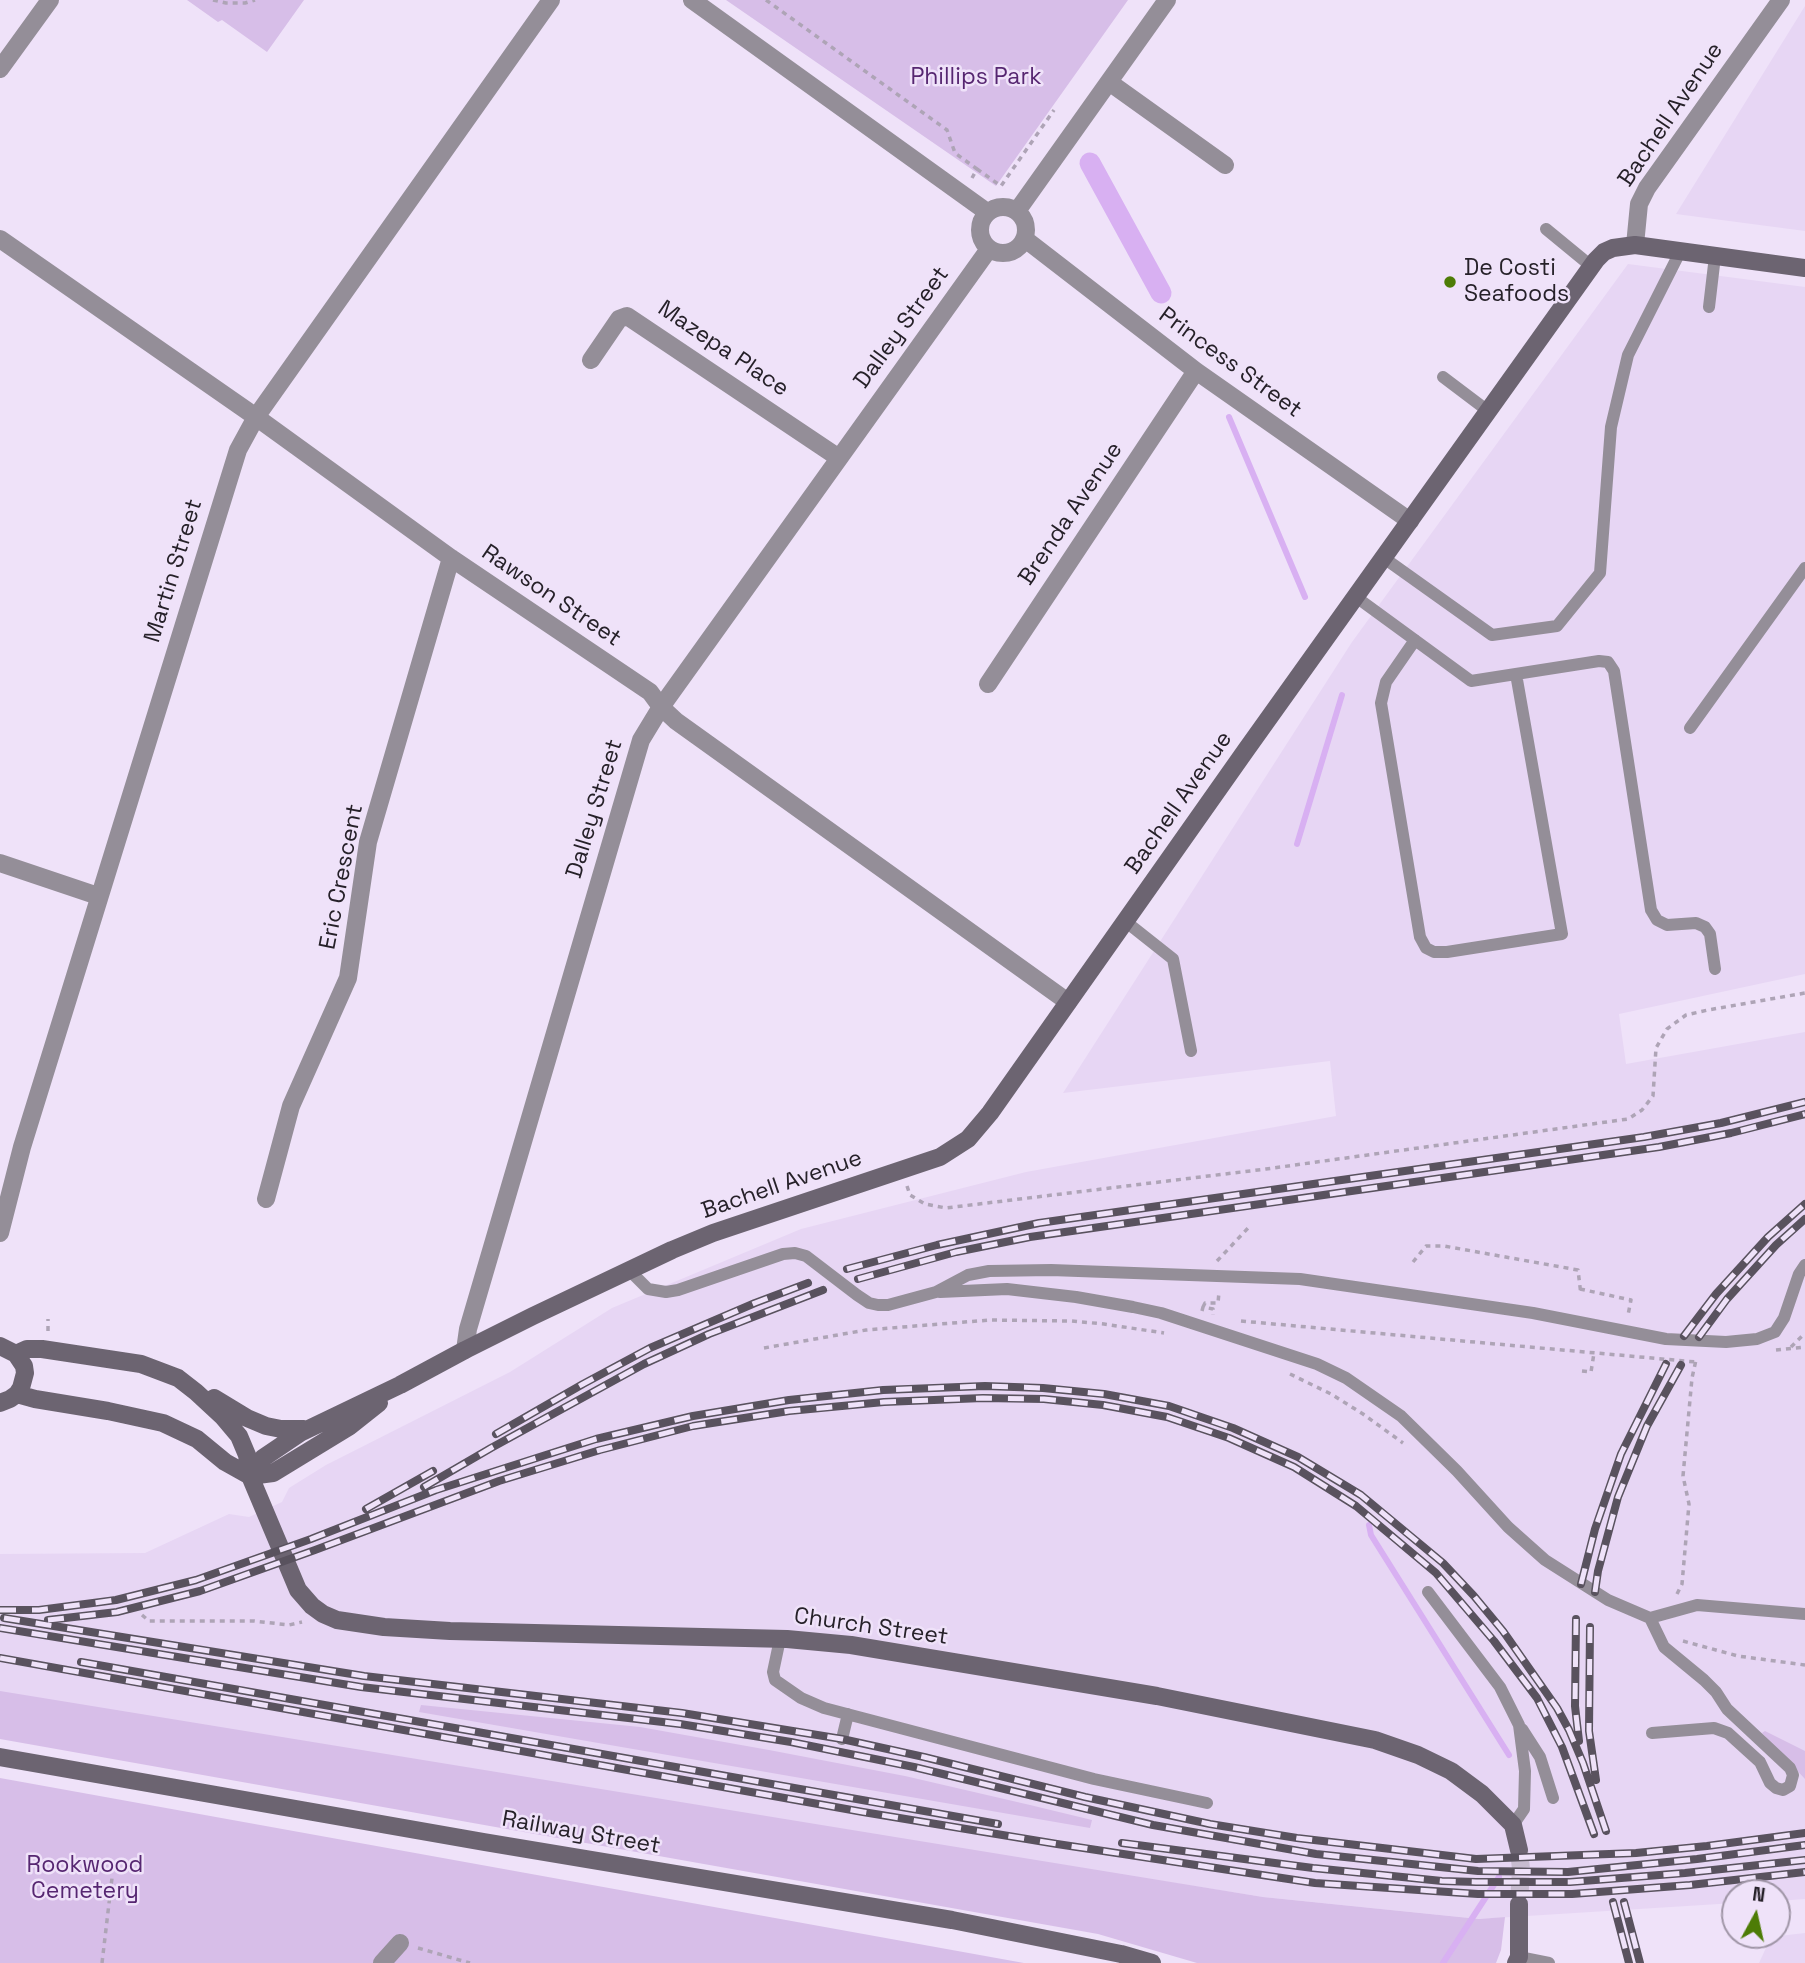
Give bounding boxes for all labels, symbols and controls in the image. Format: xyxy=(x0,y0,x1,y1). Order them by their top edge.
street label: Bachell Avenue xyxy=(1613,38,1729,192)
park label: Phillips Park xyxy=(910,64,1042,92)
place label: De Costi Seafoods xyxy=(1464,255,1569,309)
street label: Dalley Street xyxy=(849,262,955,394)
marker: De Costi Seafoods xyxy=(1442,274,1458,290)
street label: Mazepa Place xyxy=(652,295,794,403)
street label: Princess Street xyxy=(1153,302,1307,424)
street label: Brenda Avenue xyxy=(1013,437,1129,591)
street label: Martin Street xyxy=(139,496,209,646)
street label: Rawson Street xyxy=(476,539,626,653)
street label: Bachell Avenue xyxy=(1120,726,1238,880)
street label: Dalley Street xyxy=(561,736,629,882)
street label: Eric Crescent xyxy=(314,802,370,952)
street label: Bachell Avenue xyxy=(698,1145,866,1225)
street label: Church Street xyxy=(792,1603,950,1651)
street label: Railway Street xyxy=(500,1805,662,1861)
park label: Rookwood Cemetery xyxy=(27,1852,143,1906)
north arrow xyxy=(1721,1879,1791,1949)
text: N xyxy=(1751,1881,1767,1908)

